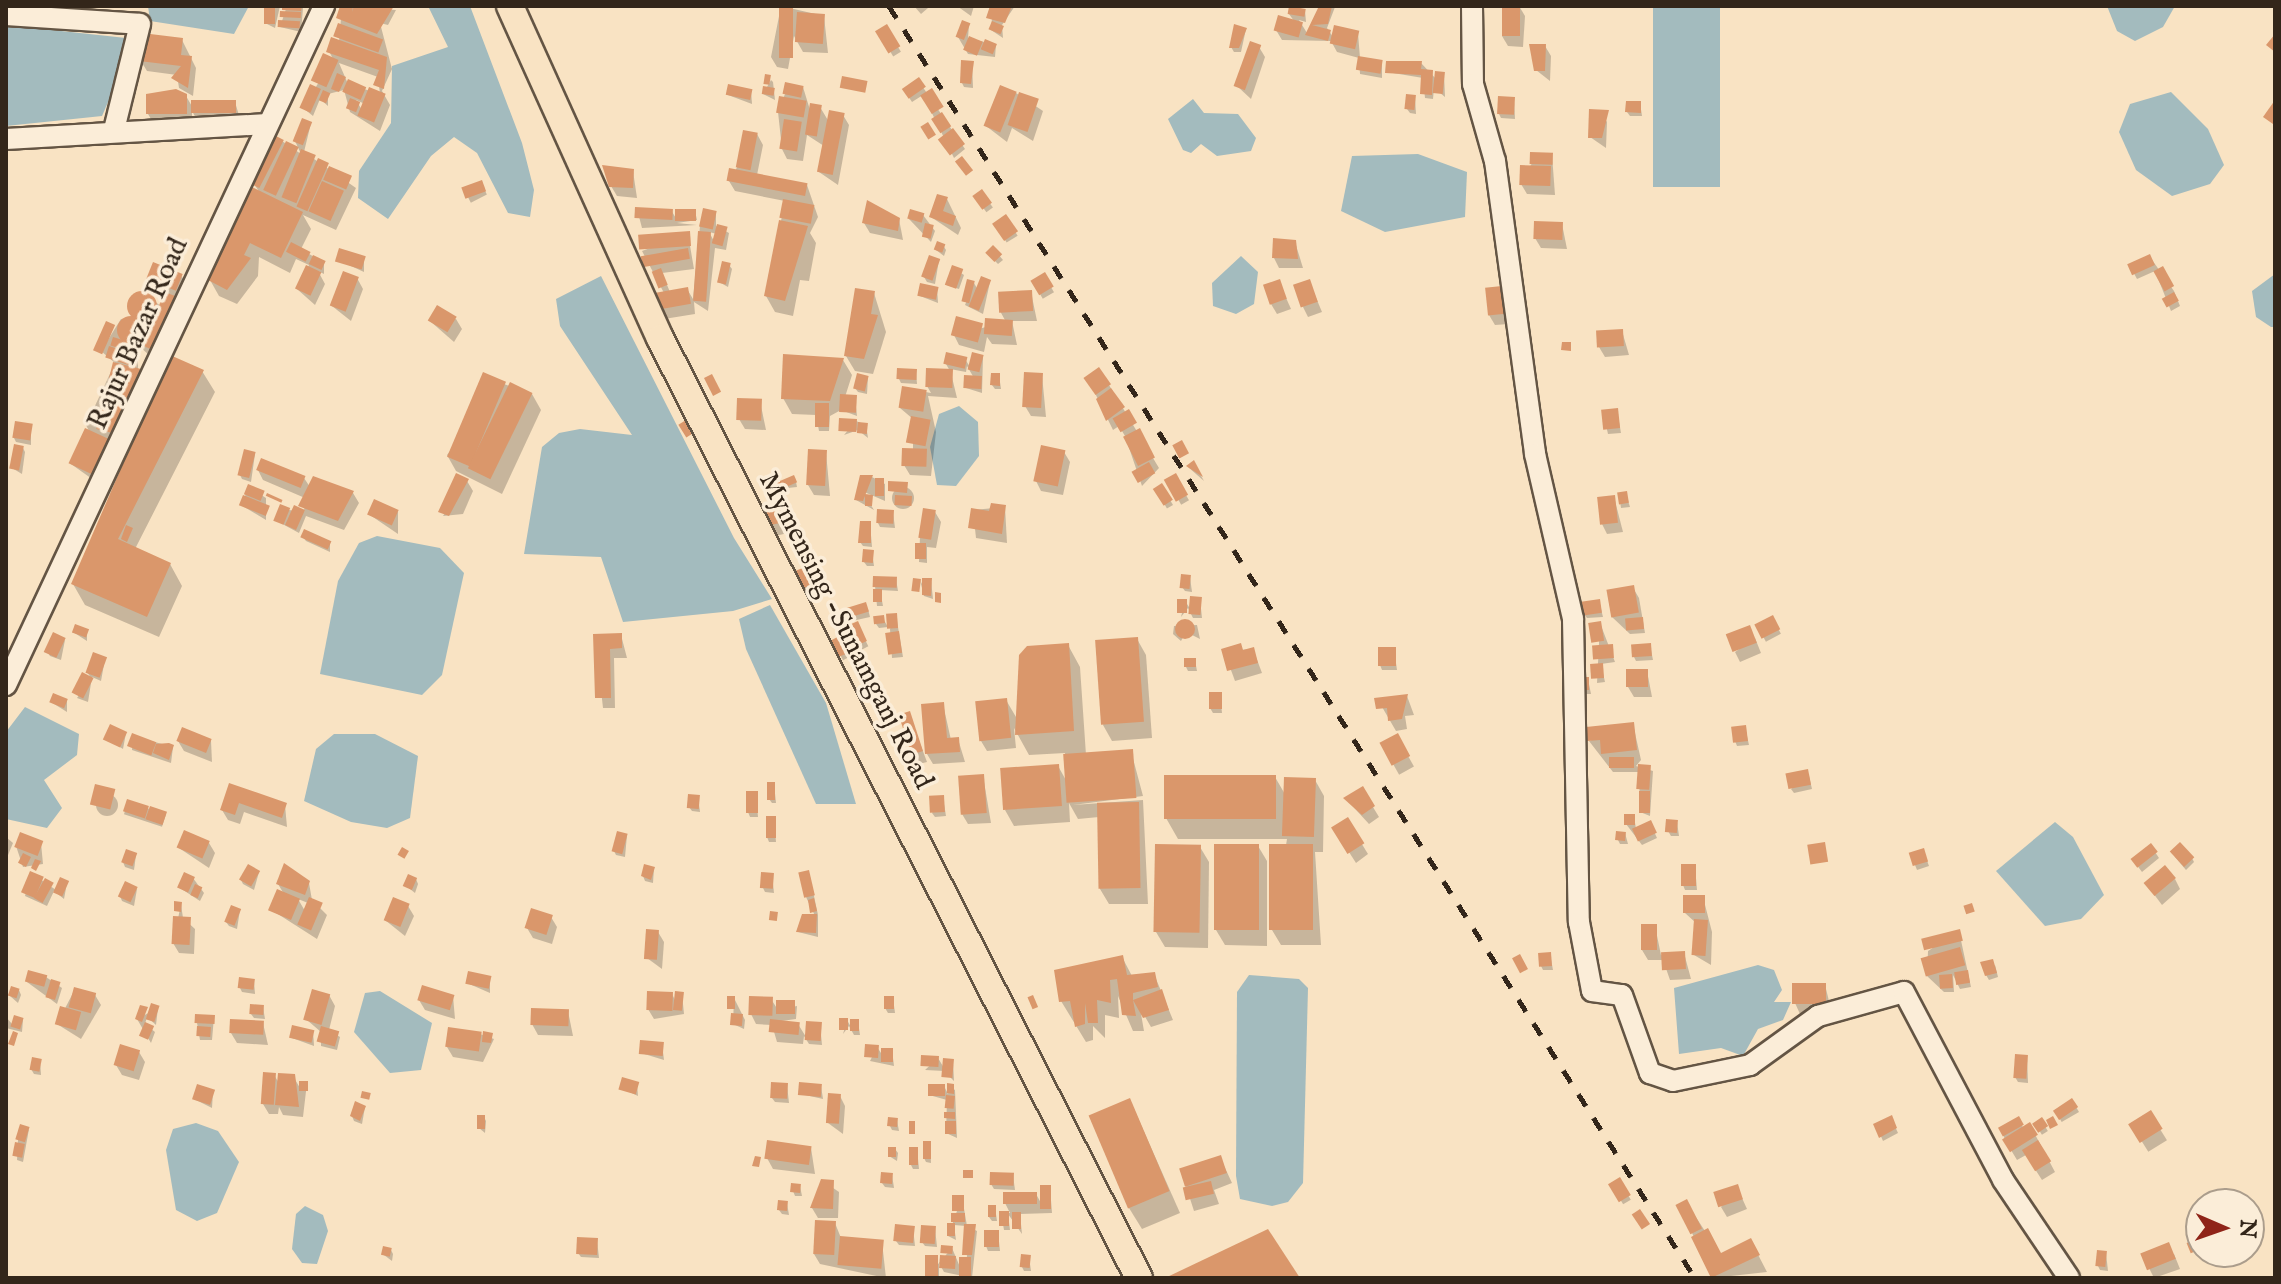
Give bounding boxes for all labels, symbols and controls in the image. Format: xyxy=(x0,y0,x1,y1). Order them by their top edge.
street label: Rajur Bazar Road xyxy=(82,233,196,435)
street label: Mymensing -Sunamganj Road xyxy=(750,467,940,795)
north arrow xyxy=(2185,1188,2265,1268)
text: N xyxy=(2233,1219,2261,1239)

